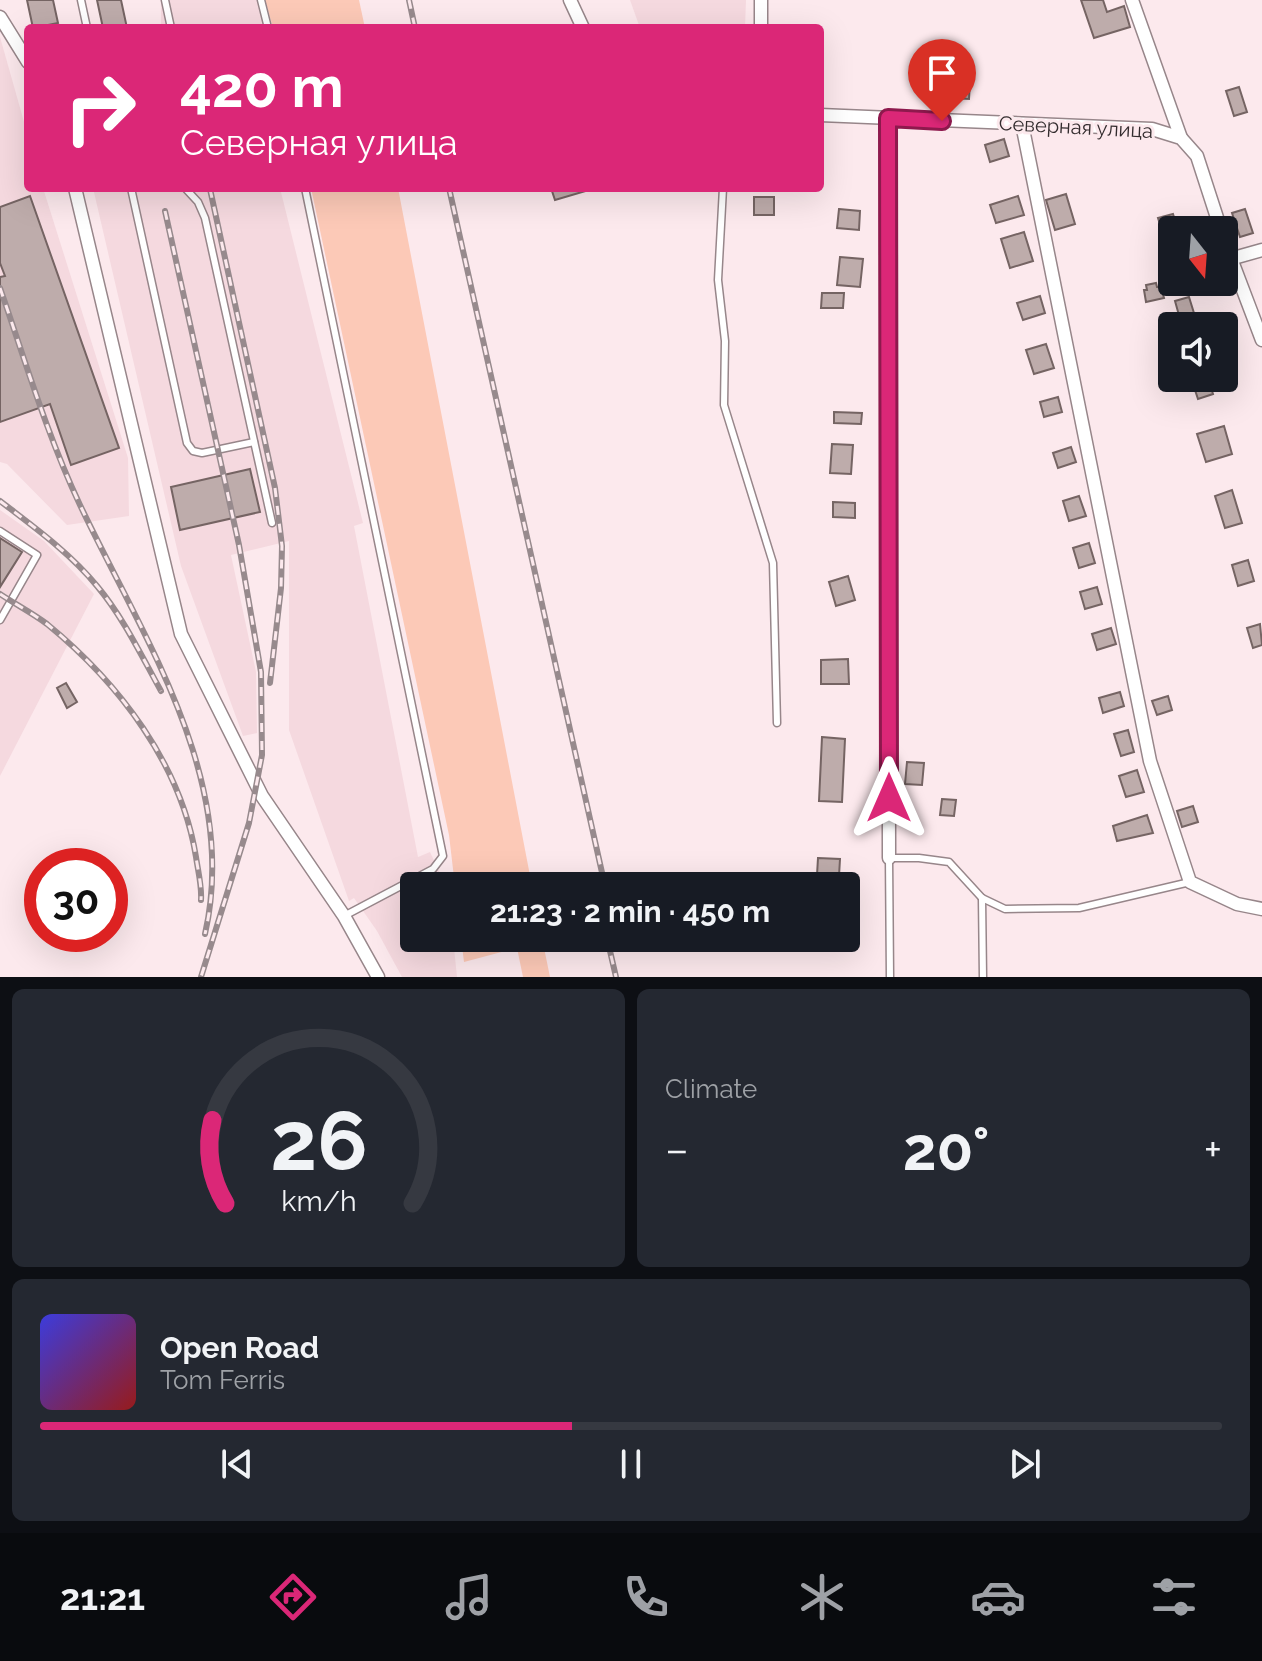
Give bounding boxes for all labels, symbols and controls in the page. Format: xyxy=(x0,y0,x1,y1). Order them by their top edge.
pin xyxy=(908,39,976,121)
icon: arrive xyxy=(920,51,964,95)
text: 420 m xyxy=(180,54,344,120)
icon: right xyxy=(48,56,152,160)
street label: Северная улица xyxy=(998,111,1154,143)
text: Северная улица xyxy=(180,121,458,163)
north arrow xyxy=(1158,216,1238,296)
map controls xyxy=(1158,216,1238,392)
button: sound xyxy=(1158,312,1238,392)
position arrow xyxy=(847,756,931,840)
speed limit sign: 30 xyxy=(24,848,128,952)
text: 21:23 · 2 min · 450 m xyxy=(490,894,770,929)
text: Climate xyxy=(665,1074,757,1104)
text: 26 xyxy=(270,1092,367,1189)
text: 20° xyxy=(903,1114,990,1184)
text: − xyxy=(665,1124,689,1175)
text: + xyxy=(1204,1124,1222,1175)
text: km/h xyxy=(281,1184,356,1218)
text: Open Road xyxy=(160,1330,319,1365)
text: Tom Ferris xyxy=(160,1365,285,1395)
icon: previous xyxy=(215,1442,259,1486)
icon: pause xyxy=(609,1442,653,1486)
icon: next xyxy=(1003,1442,1047,1486)
icon: directions xyxy=(265,1569,321,1625)
icon: music xyxy=(441,1569,497,1625)
icon: phone xyxy=(618,1569,674,1625)
icon: climate xyxy=(794,1569,850,1625)
icon: car xyxy=(970,1569,1026,1625)
icon: filters xyxy=(1146,1569,1202,1625)
text: 21:21 xyxy=(60,1576,145,1618)

